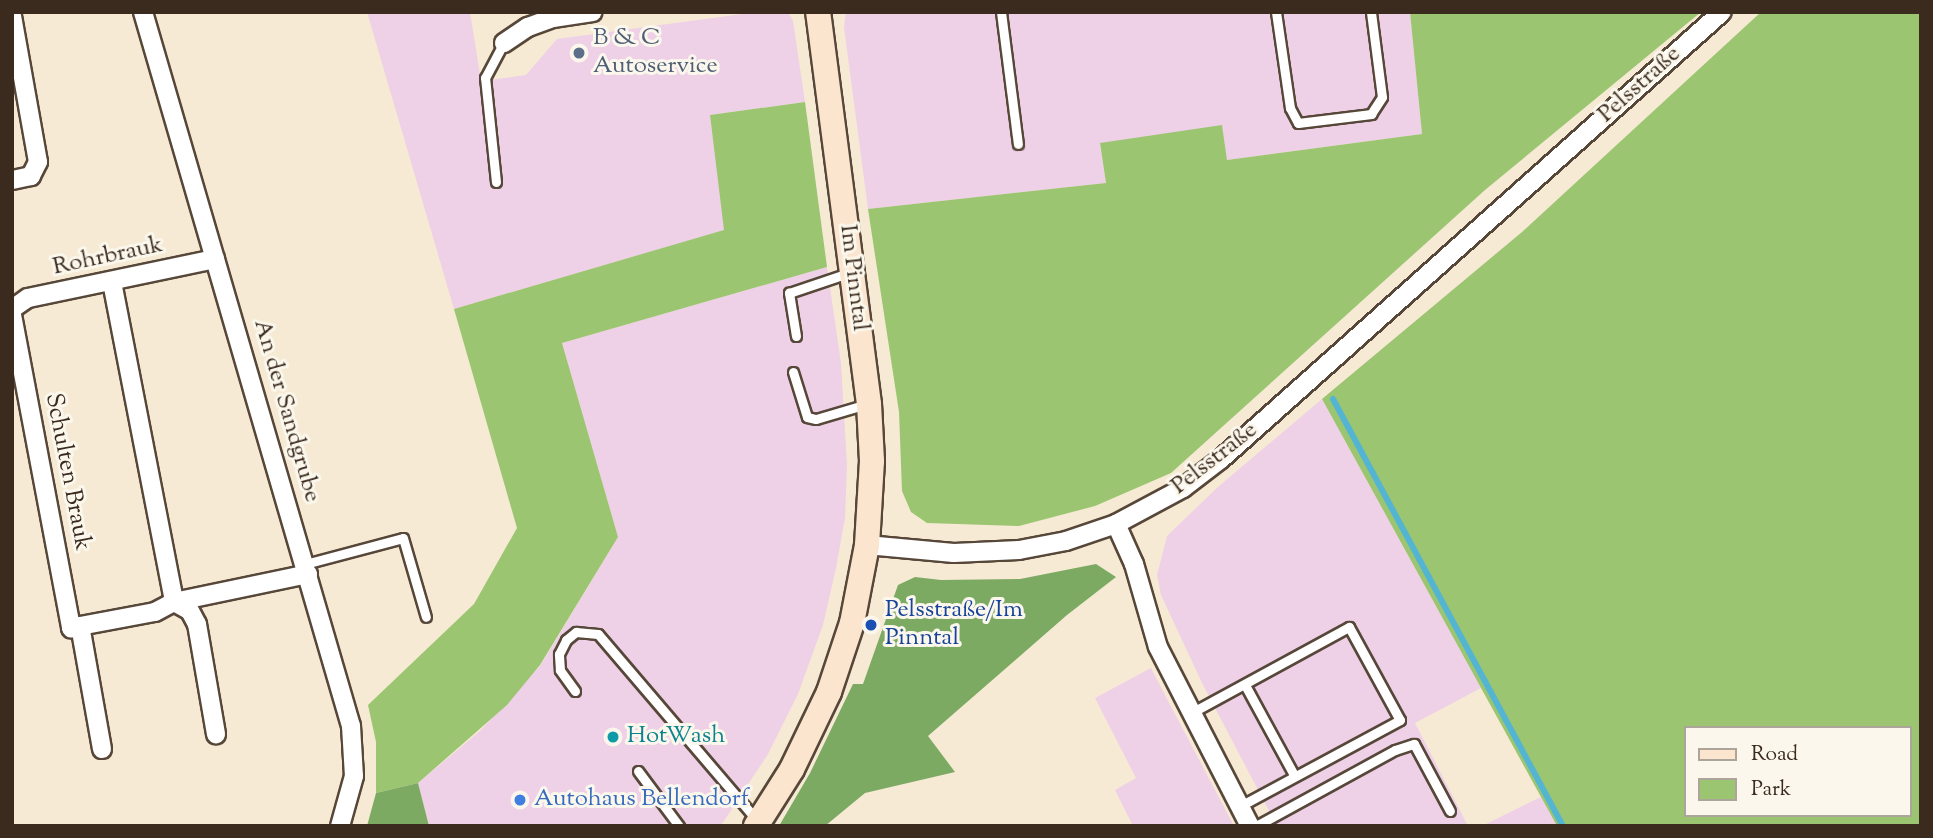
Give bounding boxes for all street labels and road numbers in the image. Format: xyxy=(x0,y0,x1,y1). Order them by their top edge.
street label: Pelsstraße xyxy=(1593,40,1687,130)
street label: Im Pinntal xyxy=(832,223,874,333)
street label: Rohrbrauk xyxy=(50,231,166,283)
street label: An der Sandgrube xyxy=(246,316,326,506)
street label: Schulten Brauk xyxy=(38,391,96,553)
street label: Pelsstraße xyxy=(1166,416,1264,502)

